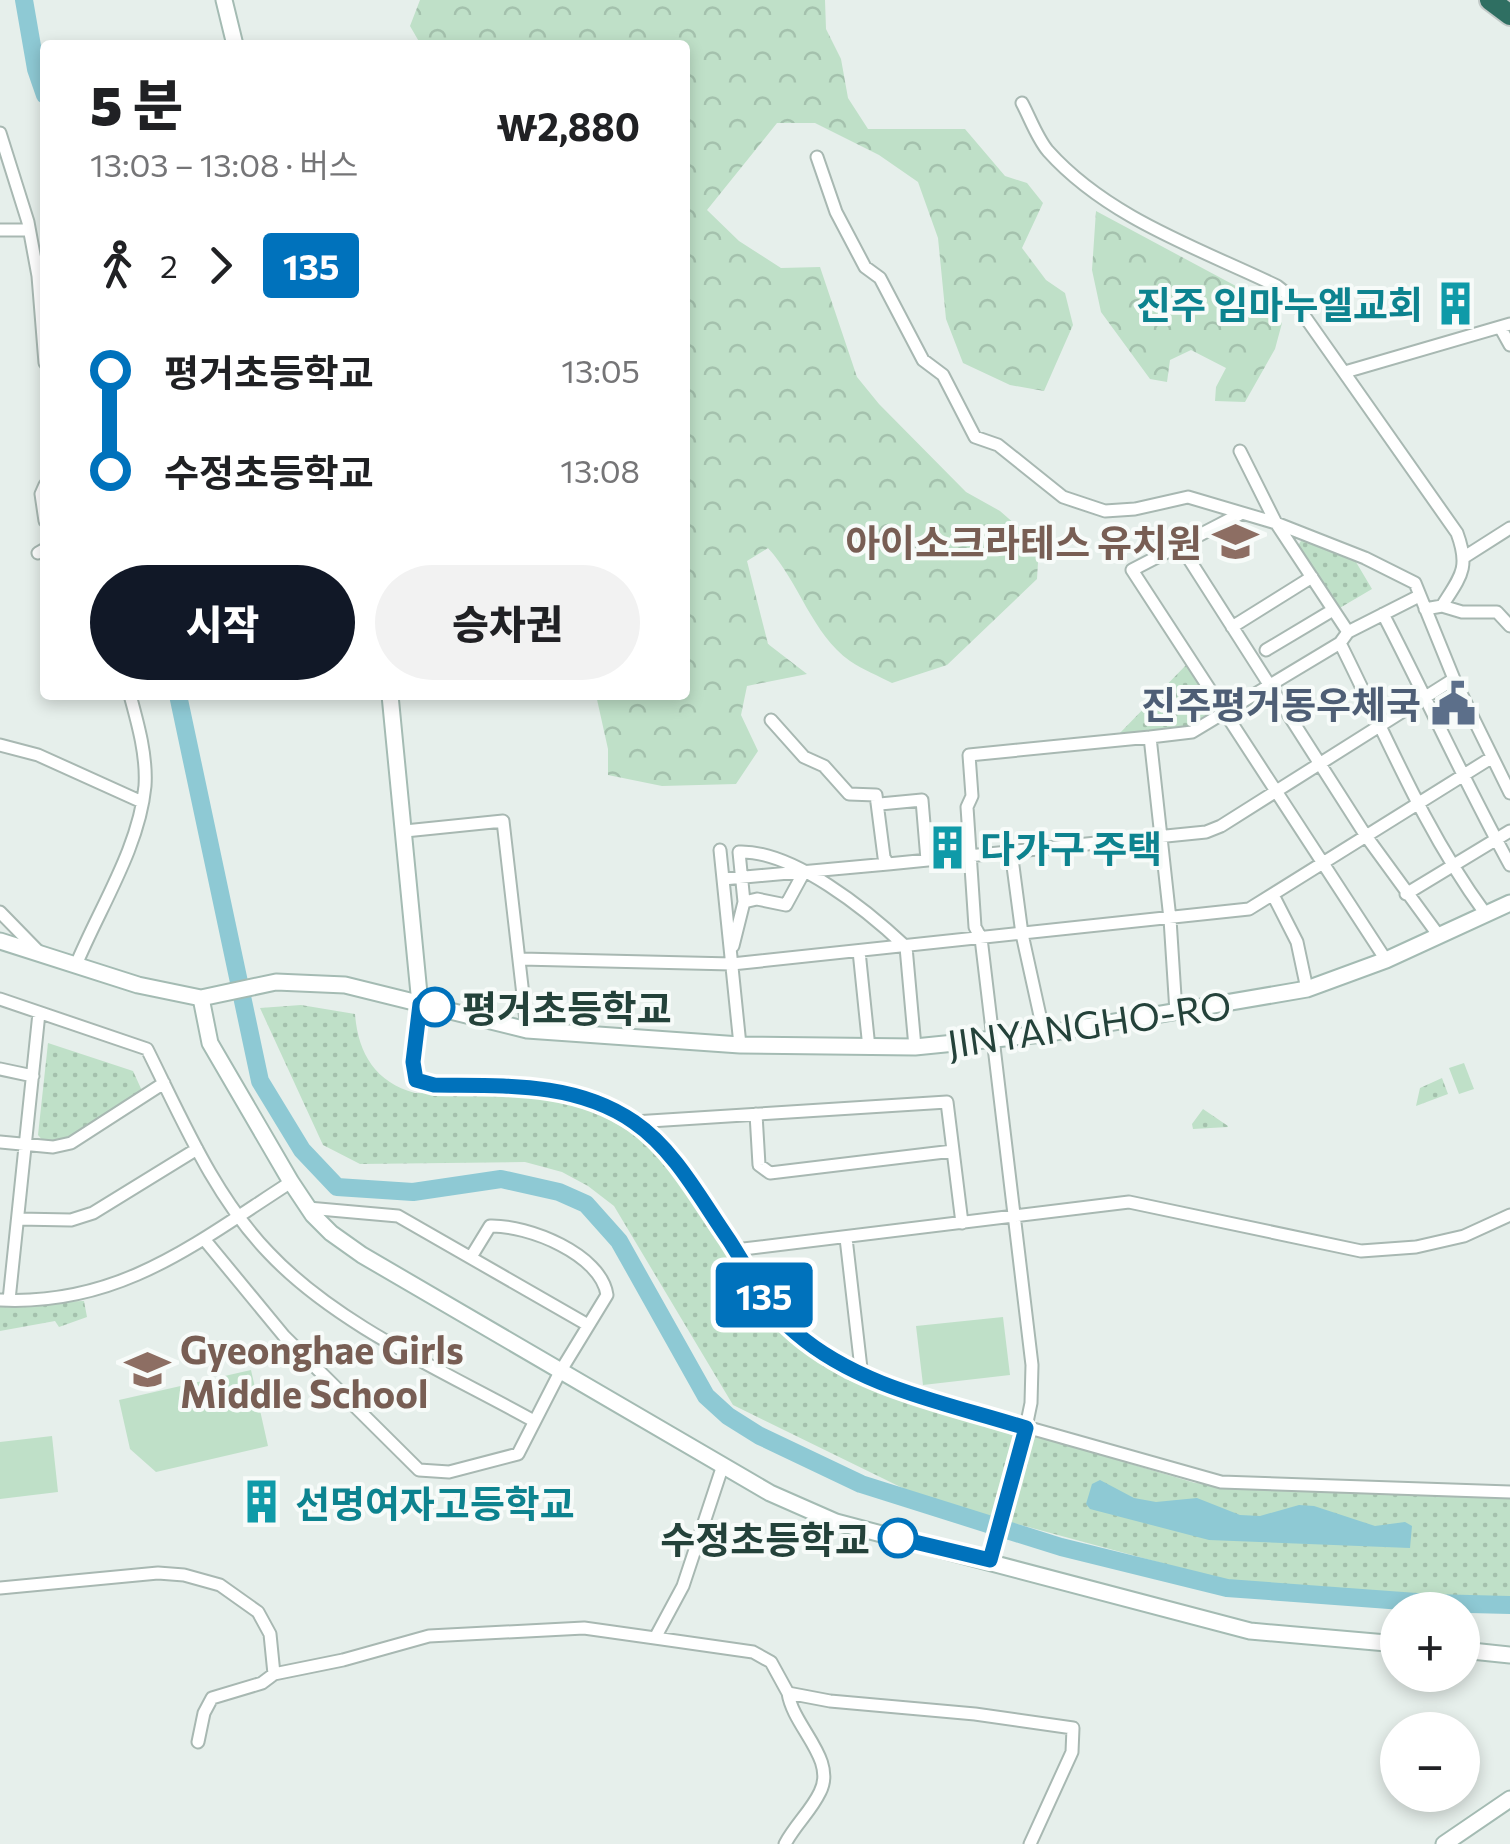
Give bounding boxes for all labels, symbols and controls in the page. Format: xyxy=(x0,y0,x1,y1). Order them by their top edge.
text: 5 분 xyxy=(90,69,183,136)
text: ₩2,880 xyxy=(497,102,640,149)
text: 13:03 – 13:08 · 버스 xyxy=(90,144,358,184)
icon: walk xyxy=(90,238,145,293)
icon: forward xyxy=(193,238,248,293)
text: 135 xyxy=(283,244,339,287)
text: 2 xyxy=(160,245,178,285)
building icon: 진주 임마누엘교회 xyxy=(1432,279,1480,327)
place label: 진주 임마누엘교회 xyxy=(1136,280,1423,327)
text: 평거초등학교 xyxy=(164,348,374,395)
text: 13:05 xyxy=(561,350,640,390)
text: 수정초등학교 xyxy=(164,448,374,495)
text: 13:08 xyxy=(560,450,640,490)
school or university icon: 아이소크라테스 유치원 xyxy=(1211,517,1259,565)
place label: 아이소크라테스 유치원 xyxy=(845,518,1202,565)
button: 시작 xyxy=(90,565,355,680)
button: 승차권 xyxy=(375,565,640,680)
public building icon: 진주평거동우체국 xyxy=(1430,679,1478,727)
place label: 진주평거동우체국 xyxy=(1141,680,1421,727)
building icon: 다가구 주택 xyxy=(923,823,971,871)
place label: 다가구 주택 xyxy=(980,824,1162,871)
street label: JINYANGHO-RO xyxy=(944,980,1234,1066)
place label: 평거초등학교 xyxy=(462,984,672,1031)
marker: 평거초등학교 xyxy=(416,988,454,1026)
line badge: 135 xyxy=(706,1262,822,1328)
text: 135 xyxy=(736,1274,792,1317)
place label: Gyeonghae Girls Middle School xyxy=(180,1325,464,1416)
school or university icon: Gyeonghae Girls Middle School xyxy=(123,1346,171,1394)
building icon: 선명여자고등학교 xyxy=(238,1478,286,1526)
place label: 선명여자고등학교 xyxy=(295,1479,575,1526)
place label: 수정초등학교 xyxy=(660,1515,870,1562)
marker: 수정초등학교 xyxy=(879,1519,917,1557)
map controls xyxy=(1380,1592,1480,1812)
button: + xyxy=(1380,1592,1480,1692)
button: − xyxy=(1380,1712,1480,1812)

